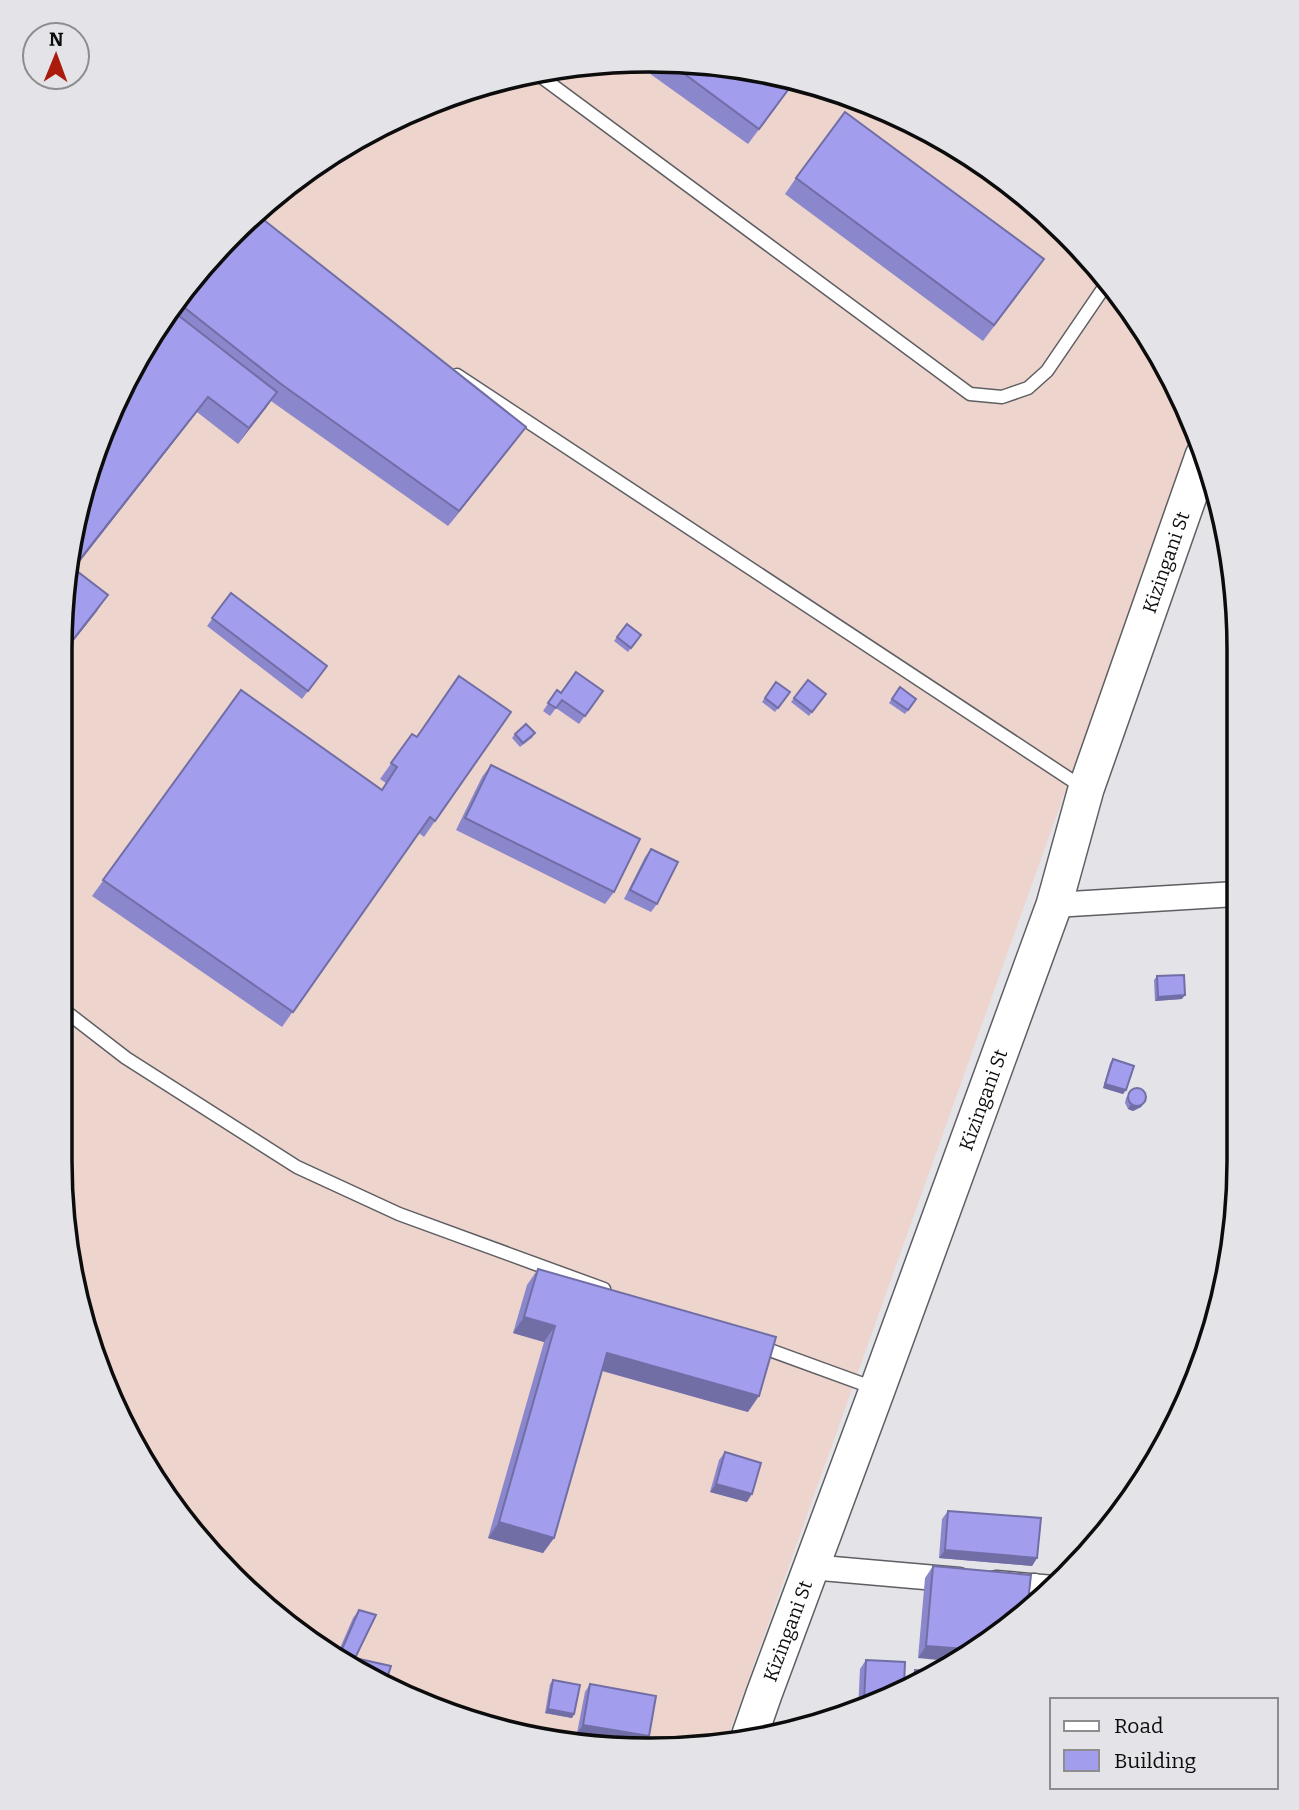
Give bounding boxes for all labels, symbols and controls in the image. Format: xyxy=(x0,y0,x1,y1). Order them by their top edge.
north arrow xyxy=(21,21,91,91)
text: N xyxy=(49,28,64,51)
street label: Kizingani St xyxy=(1137,508,1194,616)
street label: Kizingani St xyxy=(954,1046,1012,1154)
street label: Kizingani St xyxy=(758,1577,817,1685)
legend xyxy=(1050,1698,1278,1789)
text: Road xyxy=(1114,1713,1163,1739)
text: Building xyxy=(1114,1748,1197,1774)

